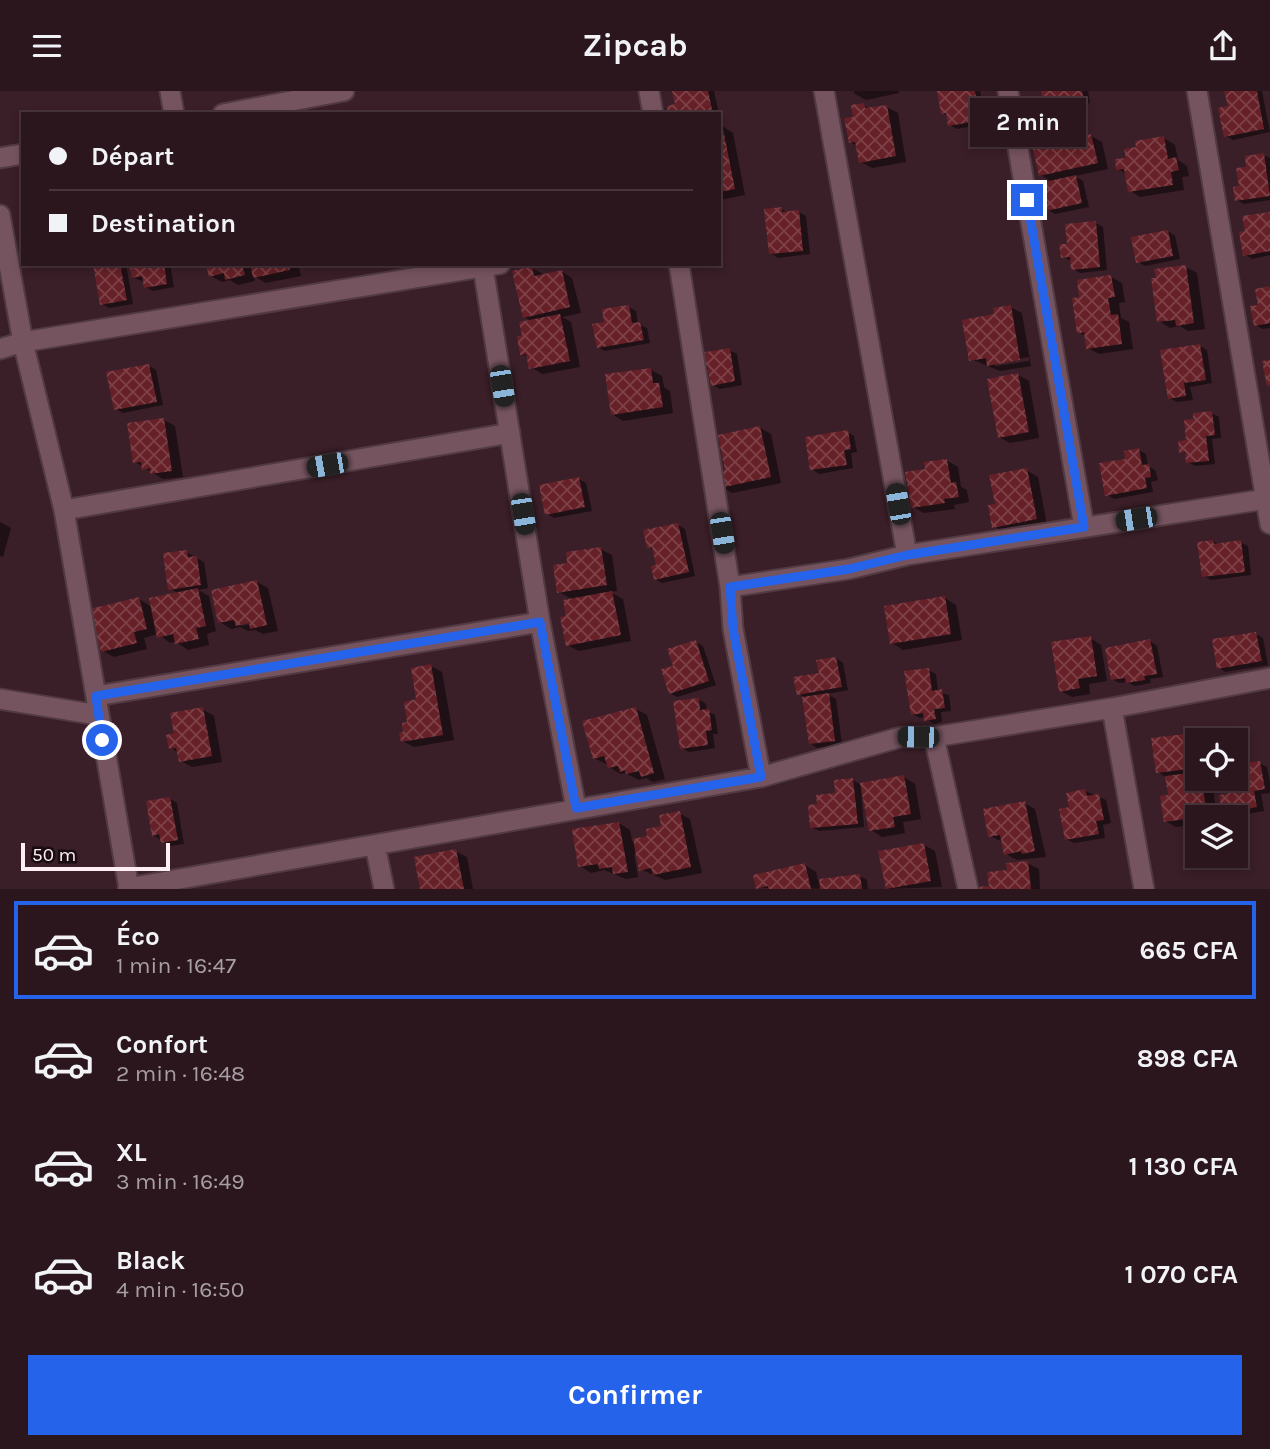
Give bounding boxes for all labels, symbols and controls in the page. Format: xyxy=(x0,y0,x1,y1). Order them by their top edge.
icon: menu xyxy=(28,27,66,65)
text: Zipcab xyxy=(582,27,688,64)
icon: share xyxy=(1204,27,1242,65)
callout: 2 min xyxy=(969,98,1085,147)
text: 2 min xyxy=(996,109,1060,136)
text: Départ xyxy=(91,141,174,172)
route end xyxy=(1011,184,1043,216)
text: Destination xyxy=(91,208,236,239)
car xyxy=(489,364,516,408)
car xyxy=(305,451,350,479)
car xyxy=(885,481,912,527)
car xyxy=(510,492,537,536)
car xyxy=(1114,505,1159,533)
car xyxy=(709,511,736,555)
route start xyxy=(86,724,118,756)
car xyxy=(897,726,940,748)
map controls xyxy=(1185,728,1248,868)
button: locate xyxy=(1185,728,1248,791)
button: layers xyxy=(1185,805,1248,868)
scale bar xyxy=(21,840,170,872)
text: 50 m xyxy=(32,844,76,866)
icon: car xyxy=(32,919,95,982)
text: Éco xyxy=(116,921,160,952)
text: 665 CFA xyxy=(1139,935,1238,966)
text: 1 min · 16:47 xyxy=(116,952,236,979)
icon: car xyxy=(32,1027,95,1090)
text: Confort xyxy=(116,1029,208,1060)
text: 898 CFA xyxy=(1137,1043,1238,1074)
text: 2 min · 16:48 xyxy=(116,1060,245,1087)
icon: car xyxy=(32,1135,95,1198)
text: XL xyxy=(116,1137,147,1168)
text: 1 130 CFA xyxy=(1128,1151,1238,1182)
text: 3 min · 16:49 xyxy=(116,1168,245,1195)
icon: car xyxy=(32,1243,95,1306)
text: Black xyxy=(116,1245,185,1276)
text: 1 070 CFA xyxy=(1124,1259,1238,1290)
text: 4 min · 16:50 xyxy=(116,1276,244,1303)
button: Confirmer xyxy=(28,1355,1242,1435)

